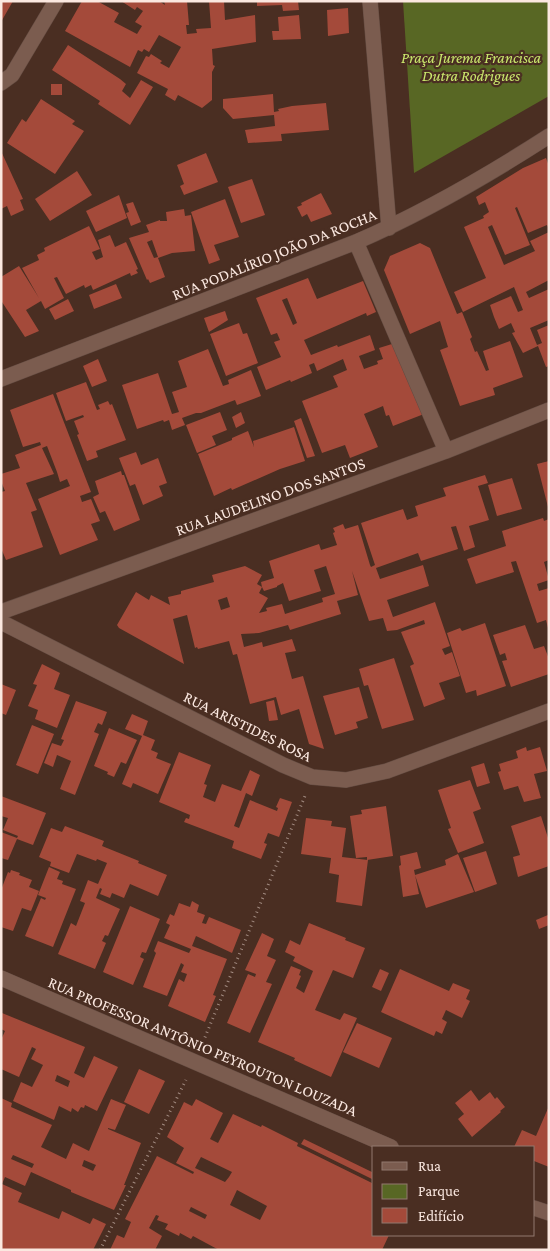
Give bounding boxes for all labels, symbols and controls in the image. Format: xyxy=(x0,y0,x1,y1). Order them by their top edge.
park label: Praça Jurema Francisca Dutra Rodrigues xyxy=(401,49,541,85)
street label: RUA PODALÍRIO JOÃO DA ROCHA xyxy=(170,205,380,304)
street label: RUA LAUDELINO DOS SANTOS xyxy=(173,454,367,539)
street label: RUA ARISTIDES ROSA xyxy=(181,688,315,765)
street label: RUA PROFESSOR ANTÔNIO PEYROUTON LOUZADA xyxy=(46,973,361,1120)
legend xyxy=(372,1146,535,1236)
text: Rua xyxy=(418,1158,441,1174)
text: Parque xyxy=(418,1183,460,1200)
text: Edifício xyxy=(418,1208,464,1224)

